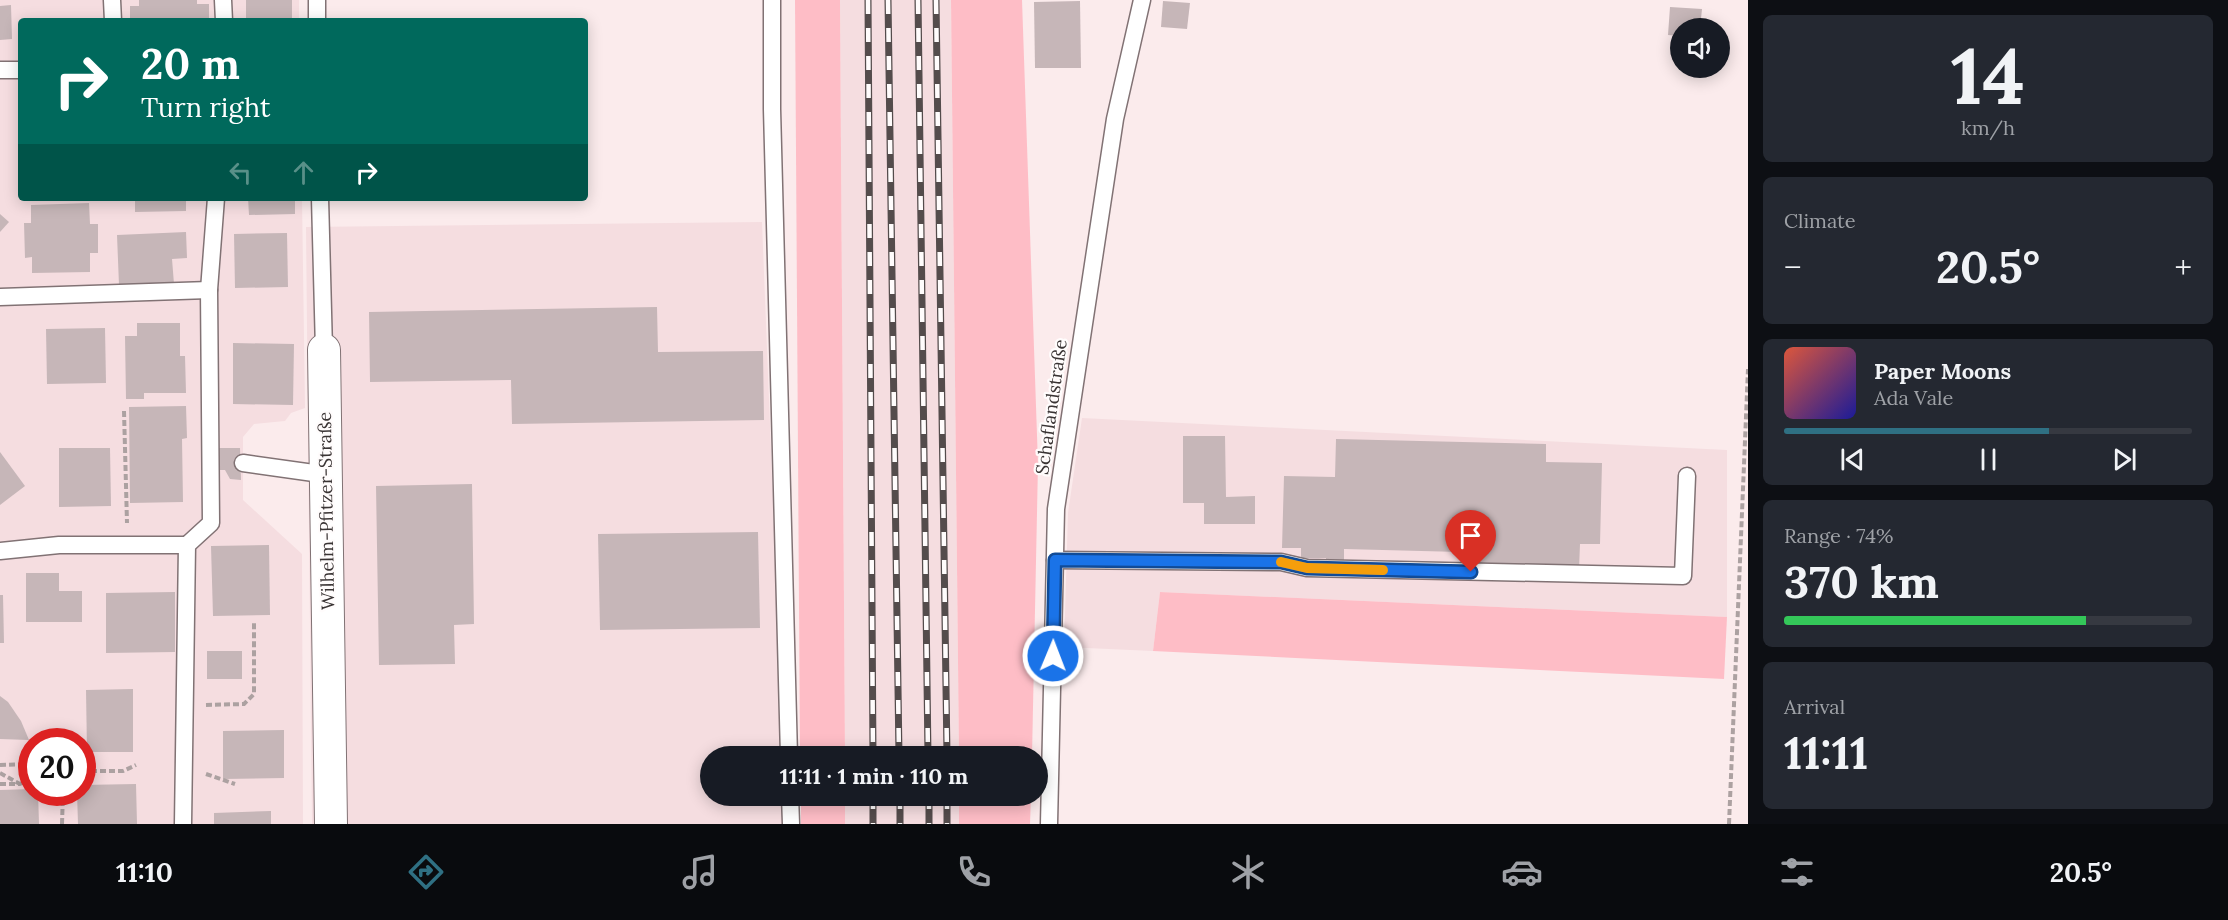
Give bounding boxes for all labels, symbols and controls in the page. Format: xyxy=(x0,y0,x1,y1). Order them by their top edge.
map controls xyxy=(1670,18,1730,78)
button: sound xyxy=(1670,18,1730,78)
text: 14 xyxy=(1951,26,2025,125)
text: 20 m xyxy=(141,37,240,91)
icon: right xyxy=(42,42,120,120)
text: Turn right xyxy=(141,90,270,124)
text: km/h xyxy=(1961,115,2015,140)
icon: left xyxy=(224,156,257,189)
icon: ahead xyxy=(287,156,320,189)
icon: right xyxy=(350,156,383,189)
text: Climate xyxy=(1784,208,1856,233)
text: 20.5° xyxy=(1936,238,2040,295)
text: − xyxy=(1784,246,1802,288)
text: + xyxy=(2174,246,2192,288)
street label: Schaflandstraße xyxy=(1030,338,1072,476)
text: Paper Moons xyxy=(1874,357,2011,385)
text: Ada Vale xyxy=(1874,385,1953,410)
street label: Wilhelm-Pfitzer-Straße xyxy=(313,412,339,610)
icon: previous xyxy=(1836,443,1869,476)
icon: pause xyxy=(1972,443,2005,476)
icon: next xyxy=(2108,443,2141,476)
pin xyxy=(1445,510,1496,572)
icon: arrive xyxy=(1454,519,1487,552)
text: Range · 74% xyxy=(1784,523,1894,548)
text: 370 km xyxy=(1784,553,1939,610)
position arrow xyxy=(1021,624,1085,688)
text: Arrival xyxy=(1784,694,1845,719)
text: 11:11 xyxy=(1784,724,1868,781)
speed limit sign: 20 xyxy=(18,728,96,806)
text: 11:11 · 1 min · 110 m xyxy=(780,762,968,790)
icon: directions xyxy=(405,851,447,893)
icon: music xyxy=(679,851,721,893)
icon: phone xyxy=(953,851,995,893)
icon: climate xyxy=(1227,851,1269,893)
icon: car xyxy=(1501,851,1543,893)
icon: filters xyxy=(1776,851,1818,893)
text: 11:10 xyxy=(116,855,173,889)
text: 20.5° xyxy=(2050,855,2112,889)

